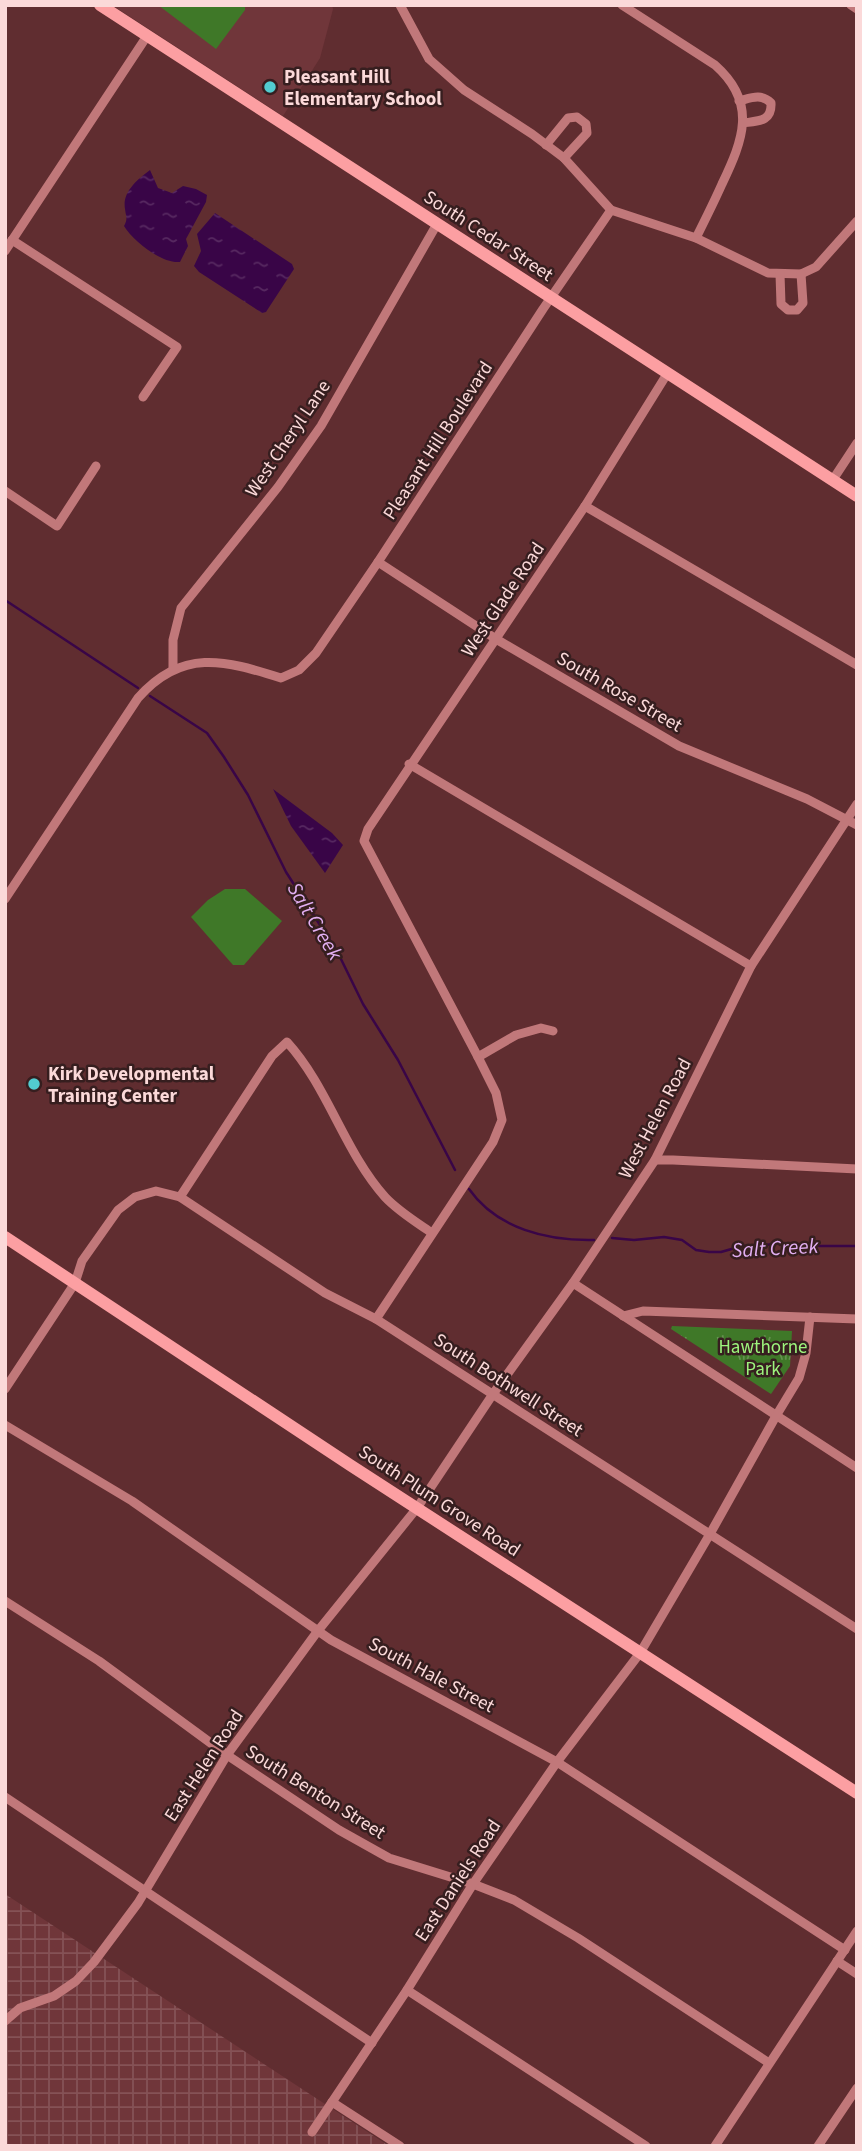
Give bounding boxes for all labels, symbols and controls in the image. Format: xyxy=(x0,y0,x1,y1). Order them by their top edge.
place label: Pleasant Hill Elementary School xyxy=(284,64,442,113)
marker: Pleasant Hill Elementary School xyxy=(262,79,278,95)
street label: South Cedar Street xyxy=(418,184,559,289)
street label: Pleasant Hill Boulevard xyxy=(377,356,500,525)
street label: West Cheryl Lane xyxy=(239,375,337,503)
street label: West Glade Road xyxy=(455,537,552,662)
street label: South Rose Street xyxy=(551,645,688,740)
water label: Salt Creek xyxy=(280,876,351,967)
street label: West Helen Road xyxy=(612,1054,699,1184)
place label: Kirk Developmental Training Center xyxy=(48,1061,215,1110)
marker: Kirk Developmental Training Center xyxy=(26,1076,42,1092)
water label: Salt Creek xyxy=(731,1231,820,1265)
street label: South Bothwell Street xyxy=(428,1327,589,1444)
park label: Hawthorne Park xyxy=(718,1334,808,1383)
street label: South Plum Grove Road xyxy=(353,1439,525,1564)
street label: South Hale Street xyxy=(364,1631,499,1720)
street label: East Helen Road xyxy=(158,1705,251,1827)
street label: South Benton Street xyxy=(240,1738,391,1847)
street label: East Daniels Road xyxy=(409,1815,508,1947)

